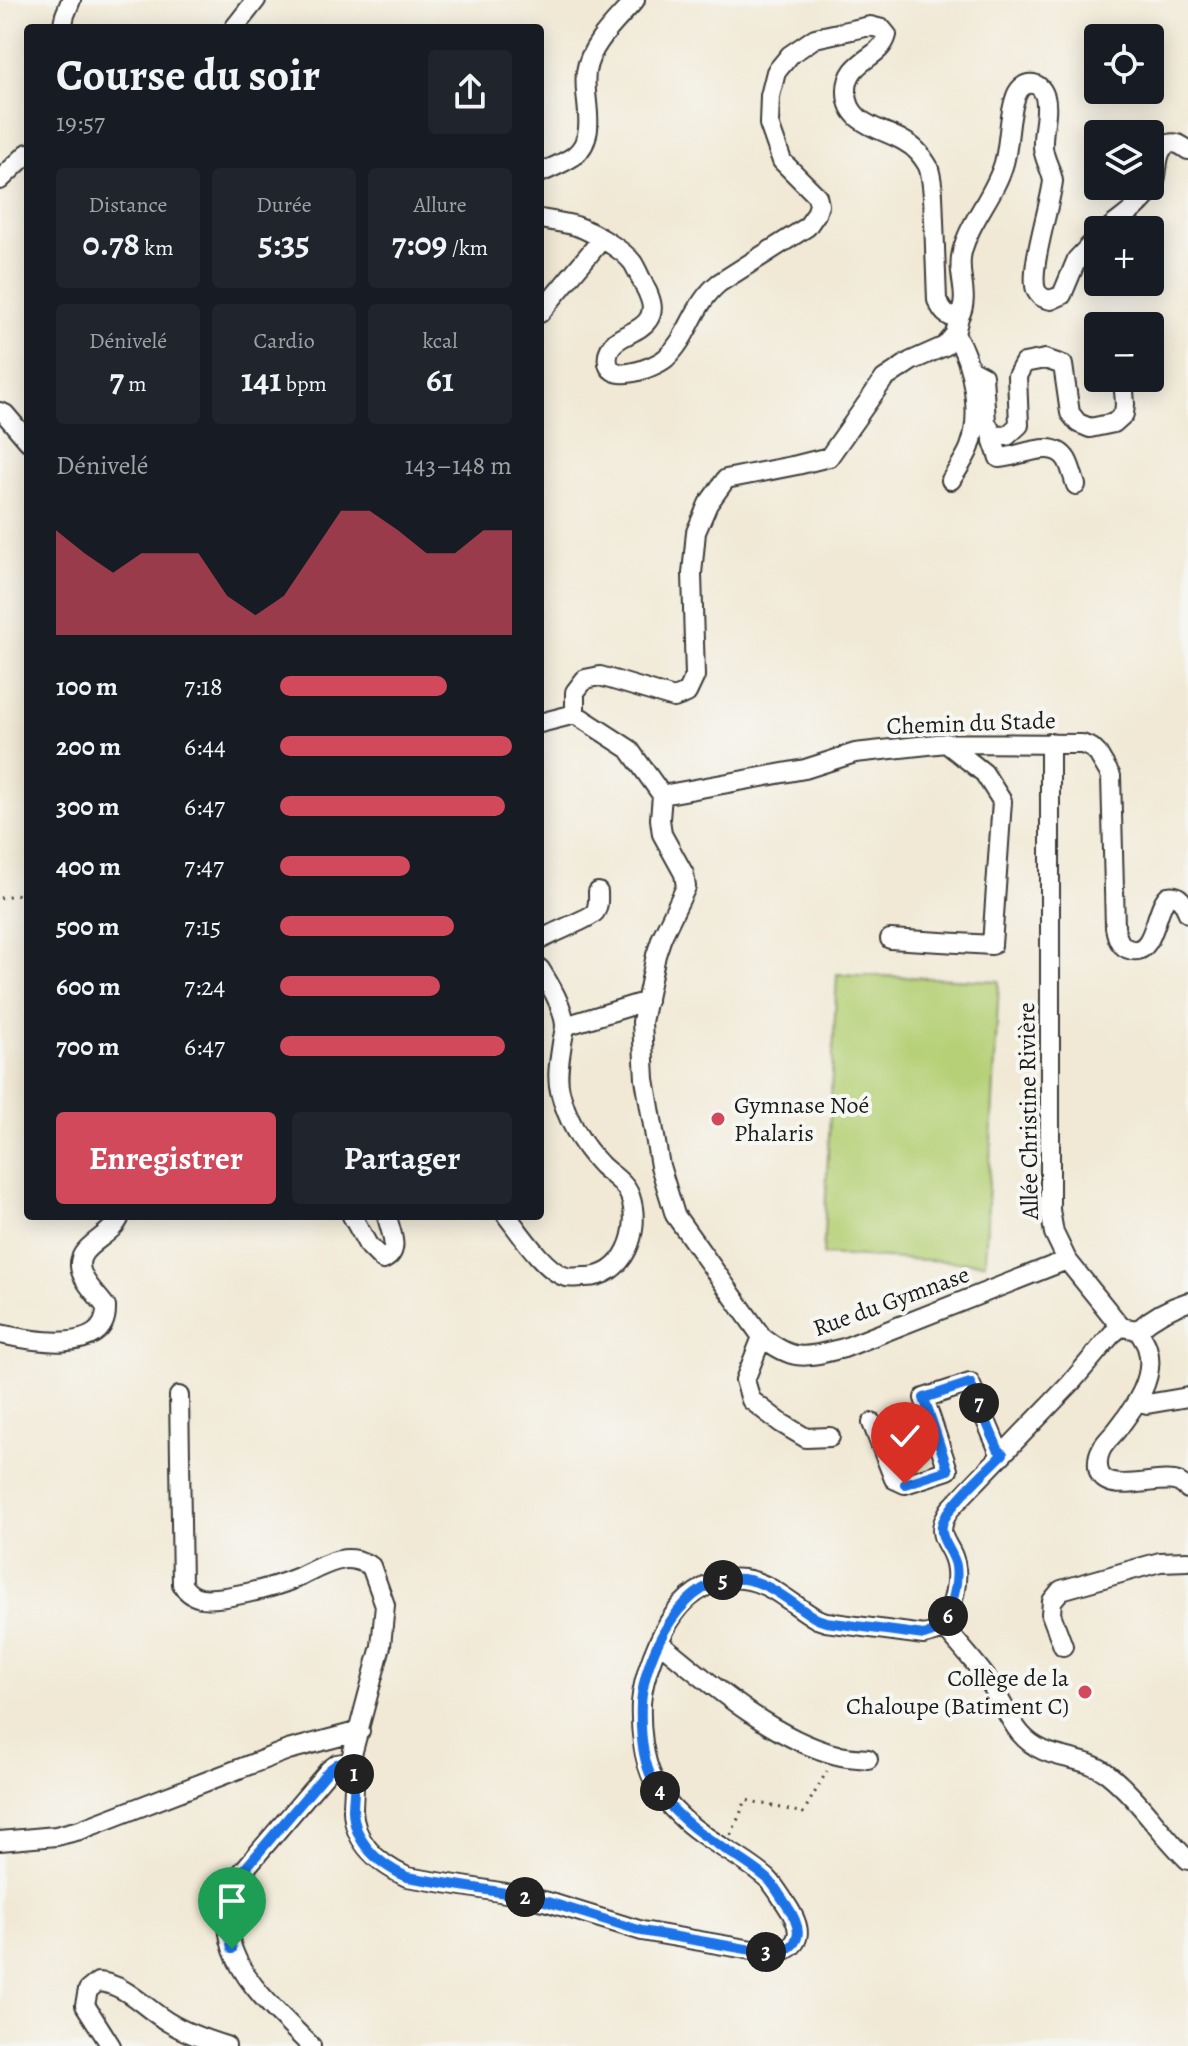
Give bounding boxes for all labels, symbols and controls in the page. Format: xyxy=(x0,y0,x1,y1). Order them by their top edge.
map controls xyxy=(1084,24,1164,392)
button: locate xyxy=(1084,24,1164,104)
text: Course du soir xyxy=(56,45,320,105)
button: share xyxy=(428,50,512,134)
text: 19:57 xyxy=(56,105,105,140)
button: layers xyxy=(1084,120,1164,200)
text: Distance xyxy=(89,190,167,220)
text: Durée xyxy=(256,190,312,220)
text: Allure xyxy=(413,190,467,220)
button: + xyxy=(1084,216,1164,296)
text: 0.78 xyxy=(83,220,140,267)
text: 5:35 xyxy=(258,220,310,267)
text: 7:09 xyxy=(392,220,447,267)
text: km xyxy=(140,233,173,263)
text: /km xyxy=(447,233,488,263)
button: − xyxy=(1084,312,1164,392)
text: Dénivelé xyxy=(89,326,167,356)
text: Cardio xyxy=(253,326,315,356)
text: kcal xyxy=(422,326,458,356)
text: 7 xyxy=(109,356,124,403)
text: 141 xyxy=(241,356,281,403)
text: 61 xyxy=(426,356,454,403)
text: m xyxy=(124,369,147,399)
text: bpm xyxy=(281,369,327,399)
text: Dénivelé xyxy=(56,448,148,483)
text: 143–148 m xyxy=(405,448,512,483)
text: 100 m xyxy=(56,669,118,704)
text: 7:18 xyxy=(184,669,223,704)
street label: Chemin du Stade xyxy=(886,704,1056,742)
text: 200 m xyxy=(56,729,121,764)
text: 6:44 xyxy=(184,729,226,764)
text: 300 m xyxy=(56,789,120,824)
text: 6:47 xyxy=(184,789,225,824)
text: 400 m xyxy=(56,849,121,884)
text: 7:47 xyxy=(184,849,224,884)
text: 500 m xyxy=(56,909,120,944)
text: 7:15 xyxy=(184,909,221,944)
text: 600 m xyxy=(56,969,121,1004)
text: 7:24 xyxy=(184,969,225,1004)
street label: Allée Christine Rivière xyxy=(1010,1002,1046,1221)
text: 700 m xyxy=(56,1029,120,1064)
text: 6:47 xyxy=(184,1029,225,1064)
place label: Gymnase Noé Phalaris xyxy=(734,1089,869,1149)
marker: Gymnase Noé Phalaris xyxy=(709,1110,727,1128)
button: Enregistrer xyxy=(56,1112,276,1204)
button: Partager xyxy=(292,1112,512,1204)
street label: Rue du Gymnase xyxy=(808,1258,974,1344)
pin: 7 xyxy=(959,1383,999,1423)
text: 7 xyxy=(974,1388,984,1418)
pin xyxy=(871,1402,939,1484)
icon: check xyxy=(883,1414,927,1458)
pin: 5 xyxy=(703,1560,743,1600)
text: 5 xyxy=(718,1565,728,1595)
pin: 6 xyxy=(928,1596,968,1636)
text: 6 xyxy=(943,1601,953,1631)
place label: Collège de la Chaloupe (Batiment C) xyxy=(846,1662,1070,1722)
marker: Collège de la Chaloupe (Batiment C) xyxy=(1076,1683,1094,1701)
pin: 1 xyxy=(334,1754,374,1794)
text: 1 xyxy=(350,1759,358,1789)
pin: 4 xyxy=(640,1771,680,1811)
text: 4 xyxy=(655,1776,665,1806)
pin xyxy=(198,1867,266,1949)
pin: 2 xyxy=(505,1877,545,1917)
icon: arrive xyxy=(210,1879,254,1923)
text: 2 xyxy=(520,1882,530,1912)
pin: 3 xyxy=(746,1932,786,1972)
text: 3 xyxy=(761,1937,771,1967)

